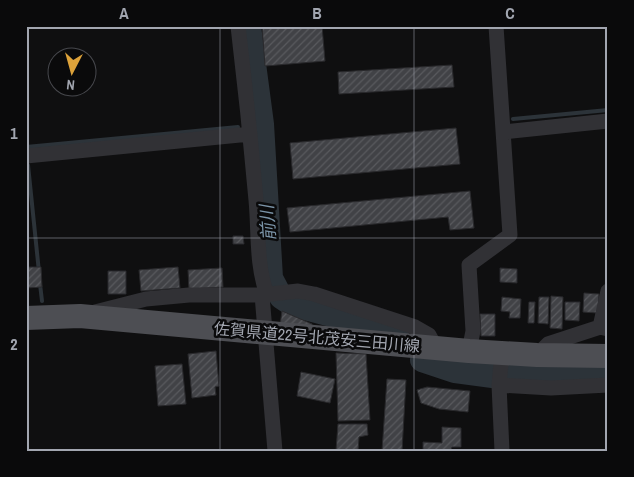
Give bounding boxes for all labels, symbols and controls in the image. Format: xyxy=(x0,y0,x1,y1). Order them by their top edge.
text: A xyxy=(119,2,129,24)
text: B xyxy=(312,2,322,24)
text: C xyxy=(505,2,515,24)
north arrow xyxy=(48,48,98,98)
text: N xyxy=(66,76,76,94)
text: 1 xyxy=(10,122,18,144)
water label: 前川 xyxy=(254,202,281,242)
street label: 佐賀県道22号北茂安三田川線 xyxy=(213,317,421,357)
text: 2 xyxy=(10,333,18,355)

